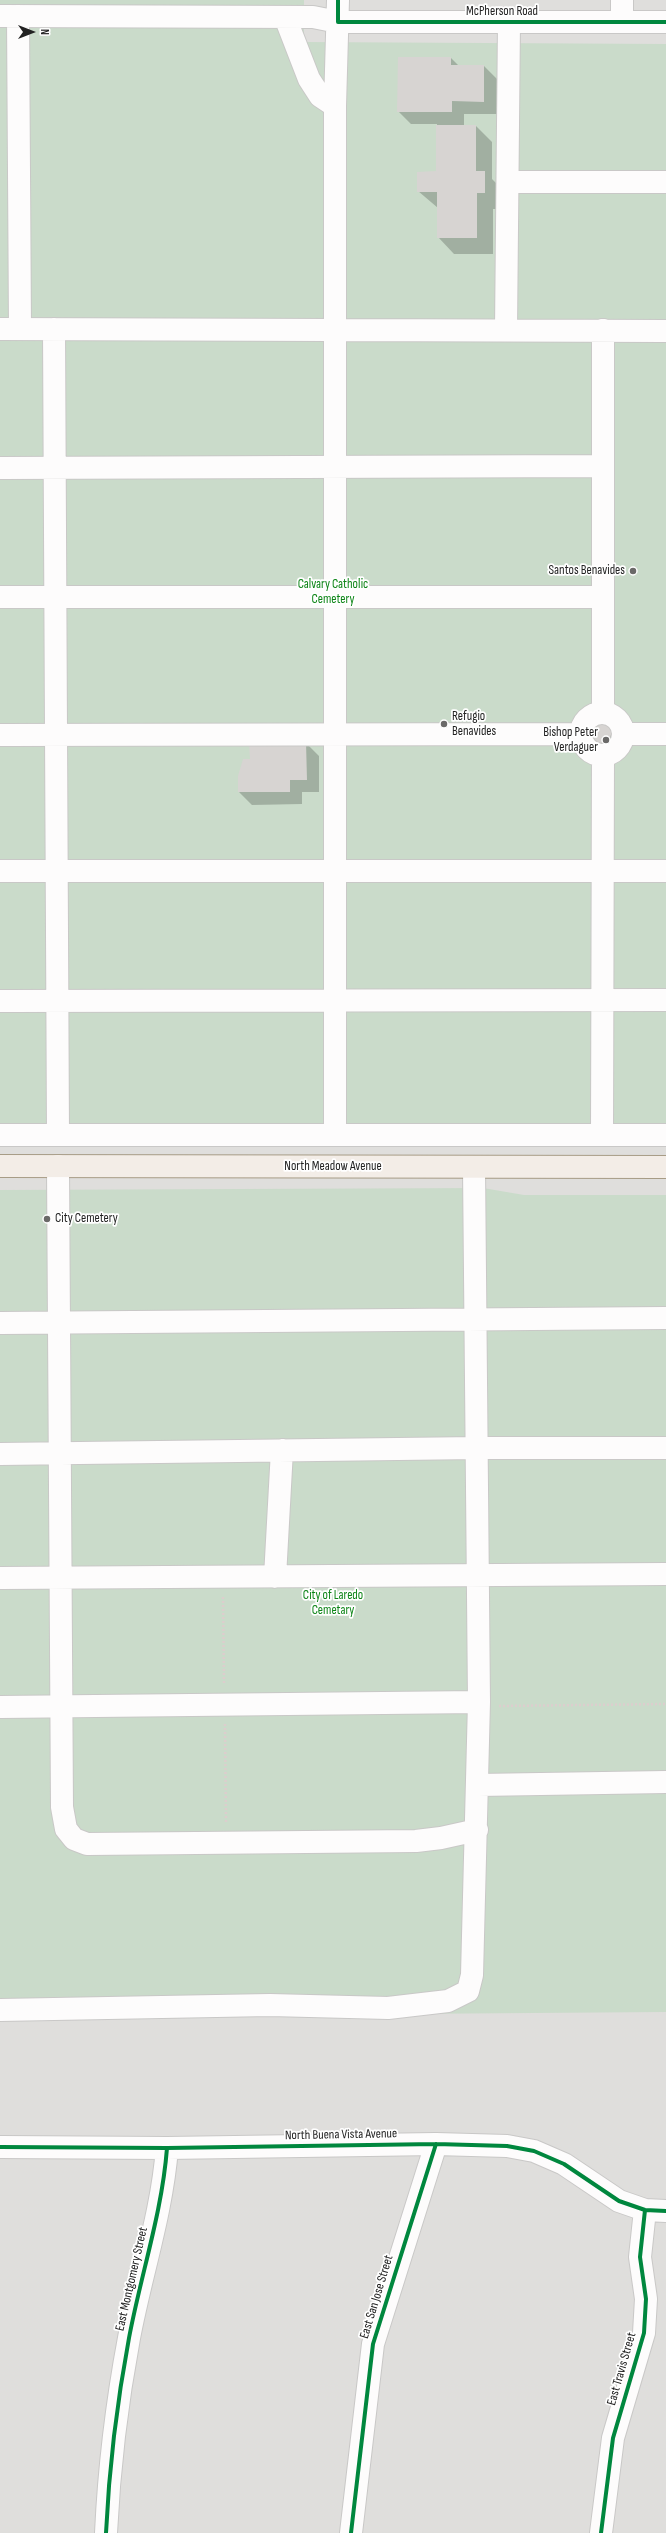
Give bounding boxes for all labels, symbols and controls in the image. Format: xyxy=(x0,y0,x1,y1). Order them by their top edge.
street label: McPherson Road xyxy=(466,4,538,20)
north arrow xyxy=(12,12,52,52)
text: N xyxy=(38,29,51,35)
place label: Santos Benavides xyxy=(549,563,625,579)
marker: Santos Benavides xyxy=(628,566,638,576)
park label: Calvary Catholic Cemetery xyxy=(298,577,368,608)
place label: Refugio Benavides xyxy=(452,709,496,740)
marker: Refugio Benavides xyxy=(439,719,449,729)
place label: Bishop Peter Verdaguer xyxy=(543,725,598,756)
marker: Bishop Peter Verdaguer xyxy=(601,735,611,745)
street label: North Meadow Avenue xyxy=(284,1159,382,1175)
place label: City Cemetery xyxy=(55,1211,118,1227)
marker: City Cemetery xyxy=(42,1214,52,1224)
park label: City of Laredo Cemetary xyxy=(303,1588,363,1619)
street label: North Buena Vista Avenue xyxy=(285,2126,397,2144)
street label: East Montgomery Street xyxy=(112,2226,152,2332)
street label: East San Jose Street xyxy=(357,2253,397,2341)
street label: East Travis Street xyxy=(604,2331,640,2407)

